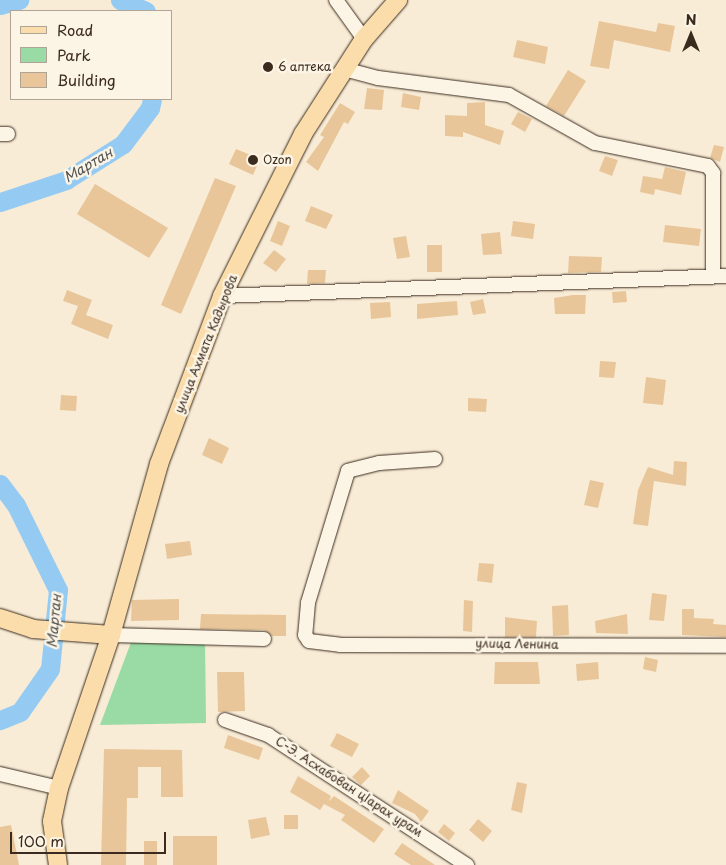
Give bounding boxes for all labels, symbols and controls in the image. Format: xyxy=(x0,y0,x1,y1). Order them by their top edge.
text: N xyxy=(685,9,697,30)
legend xyxy=(10,10,172,100)
north arrow xyxy=(666,10,716,60)
text: Road xyxy=(57,18,93,41)
text: Park xyxy=(57,43,91,66)
place label: 6 аптека xyxy=(278,60,332,74)
marker: 6 аптека xyxy=(262,61,274,73)
text: Building xyxy=(57,68,116,91)
water label: Мартан xyxy=(61,144,115,186)
place label: Ozon xyxy=(263,153,292,167)
marker: Ozon xyxy=(247,154,259,166)
street label: улица Ахмата Кадырова xyxy=(172,273,240,415)
water label: Мартан xyxy=(43,593,65,649)
street label: улица Ленина xyxy=(475,636,559,652)
street label: С-Э. Асхабован цIарах урам xyxy=(272,734,426,840)
scale bar xyxy=(12,822,169,854)
text: 100 m xyxy=(18,829,64,852)

